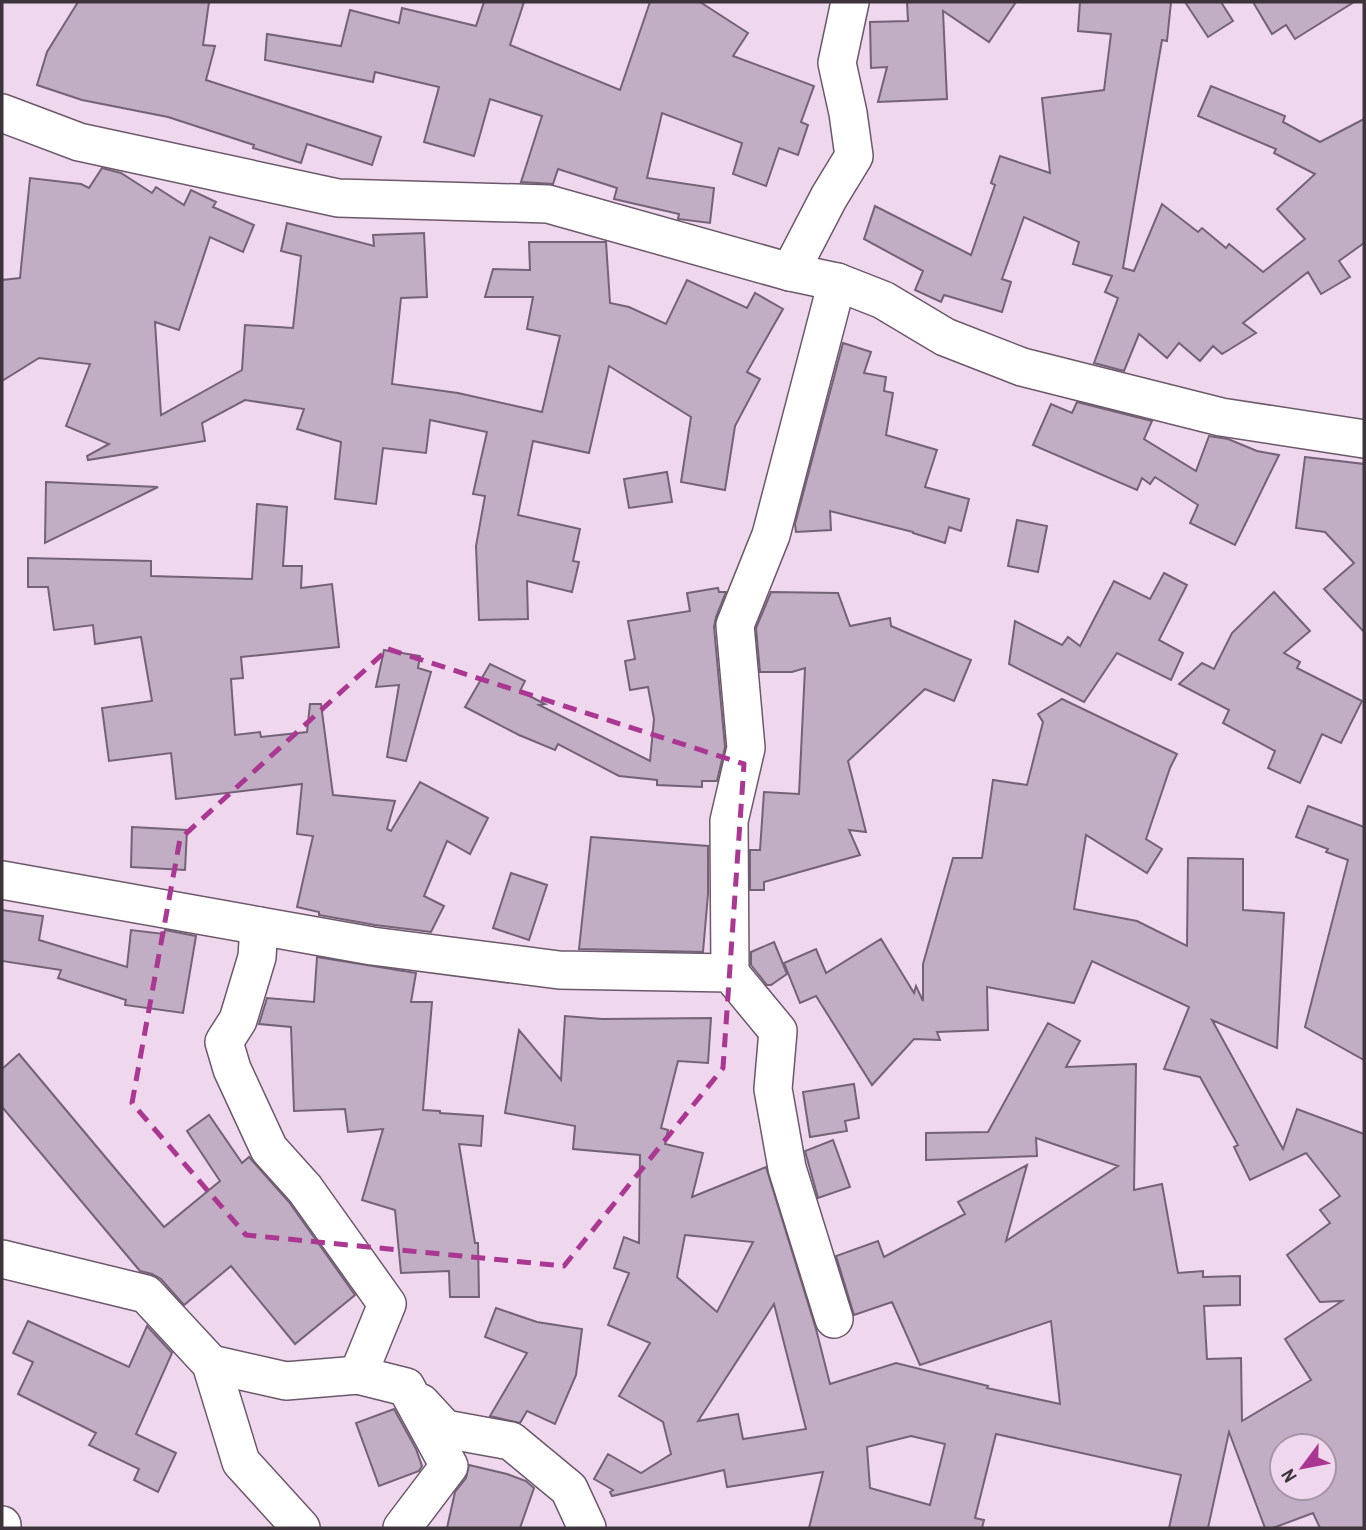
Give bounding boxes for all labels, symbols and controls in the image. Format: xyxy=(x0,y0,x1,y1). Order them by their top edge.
north arrow xyxy=(1268,1432,1338,1502)
text: N xyxy=(1275,1464,1303,1488)

